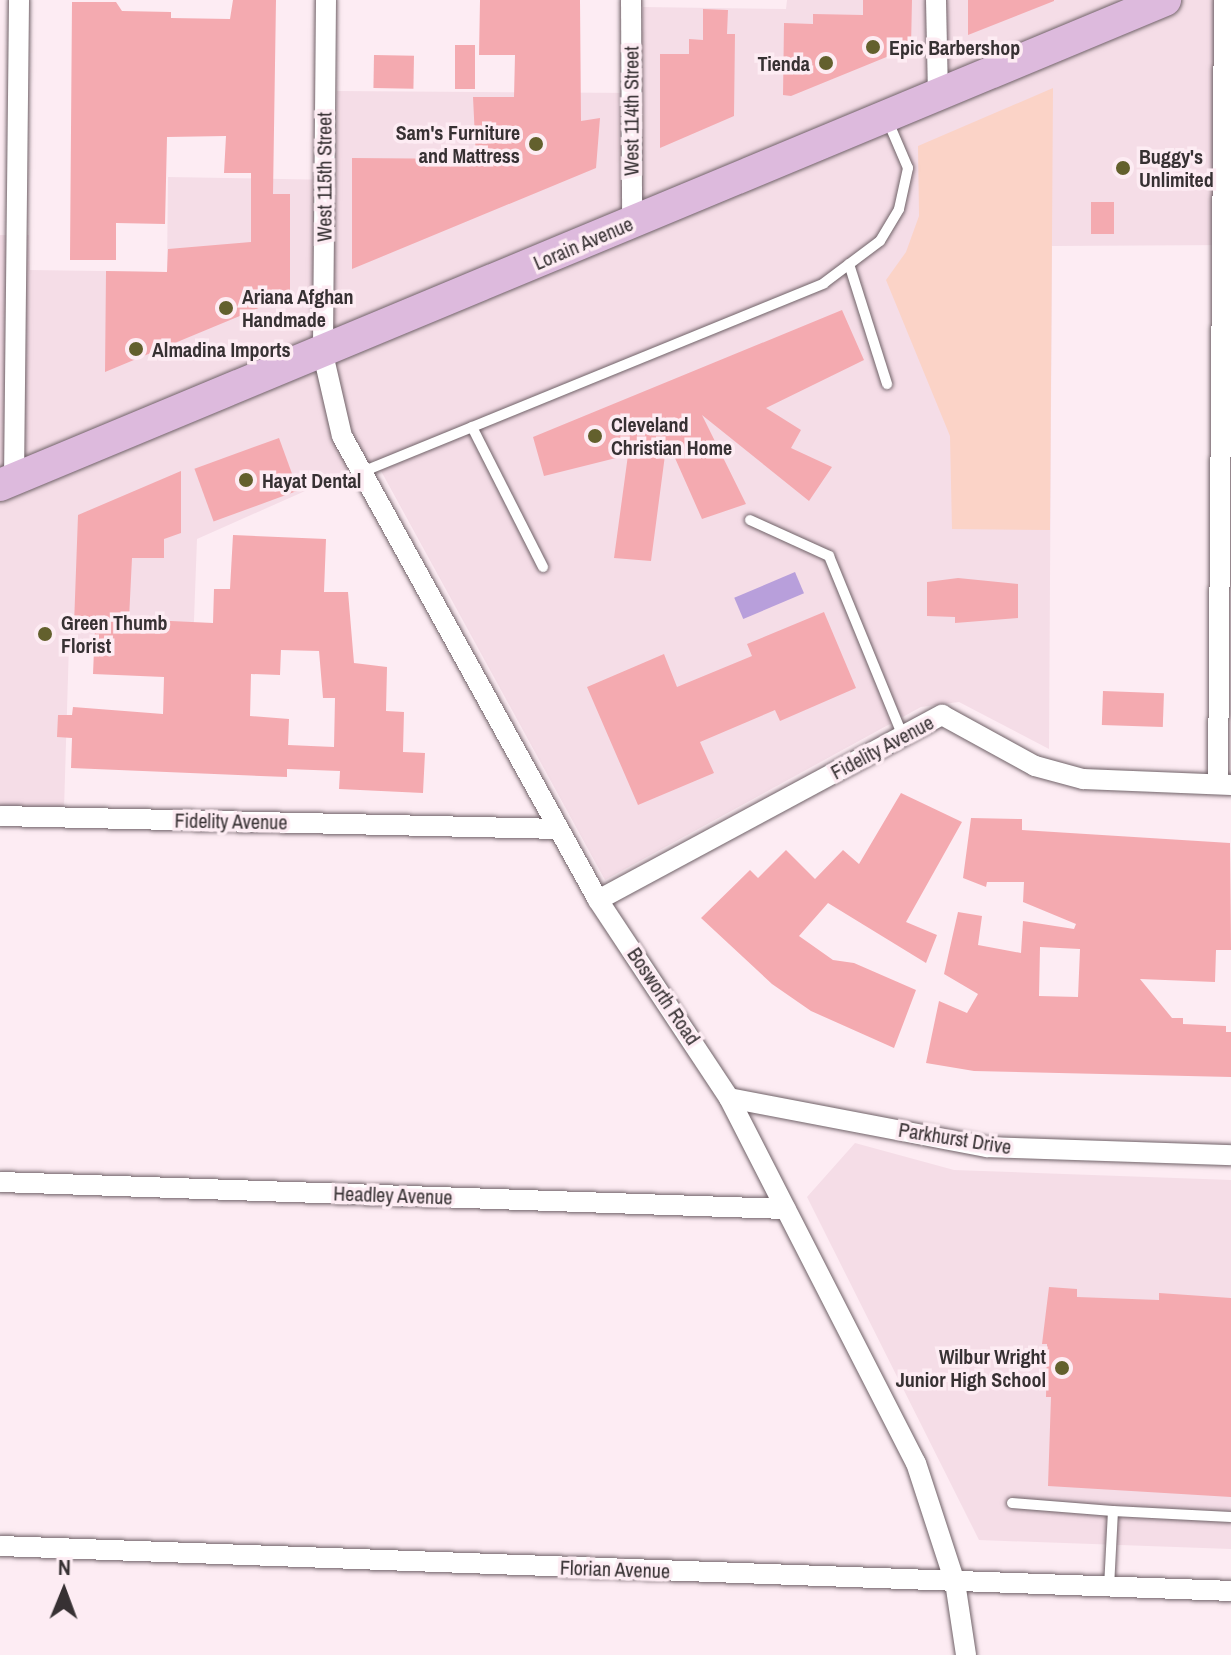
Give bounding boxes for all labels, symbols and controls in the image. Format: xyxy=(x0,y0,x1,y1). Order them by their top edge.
place label: Epic Barbershop xyxy=(889,35,1020,59)
marker: Epic Barbershop xyxy=(864,38,882,56)
street label: West 114th Street xyxy=(619,46,643,176)
place label: Tienda xyxy=(757,51,810,75)
marker: Tienda xyxy=(817,54,835,72)
street label: West 115th Street xyxy=(312,112,336,242)
place label: Sam's Furniture and Mattress xyxy=(396,120,520,167)
marker: Sam's Furniture and Mattress xyxy=(527,135,545,153)
place label: Buggy's Unlimited xyxy=(1139,144,1214,191)
marker: Buggy's Unlimited xyxy=(1114,159,1132,177)
street label: Lorain Avenue xyxy=(529,211,637,275)
place label: Ariana Afghan Handmade xyxy=(242,284,354,331)
marker: Ariana Afghan Handmade xyxy=(217,299,235,317)
place label: Almadina Imports xyxy=(152,337,291,361)
marker: Almadina Imports xyxy=(127,340,145,358)
place label: Cleveland Christian Home xyxy=(611,412,732,459)
marker: Cleveland Christian Home xyxy=(586,427,604,445)
place label: Hayat Dental xyxy=(262,468,361,492)
marker: Hayat Dental xyxy=(237,471,255,489)
place label: Green Thumb Florist xyxy=(61,610,168,657)
marker: Green Thumb Florist xyxy=(36,625,54,643)
street label: Fidelity Avenue xyxy=(826,710,938,784)
street label: Fidelity Avenue xyxy=(174,808,288,834)
street label: Bosworth Road xyxy=(623,943,705,1049)
street label: Parkhurst Drive xyxy=(897,1117,1013,1159)
street label: Headley Avenue xyxy=(333,1181,453,1209)
place label: Wilbur Wright Junior High School xyxy=(896,1344,1046,1391)
marker: Wilbur Wright Junior High School xyxy=(1053,1359,1071,1377)
north arrow xyxy=(24,1551,104,1631)
text: N xyxy=(58,1552,71,1582)
street label: Florian Avenue xyxy=(559,1555,671,1583)

